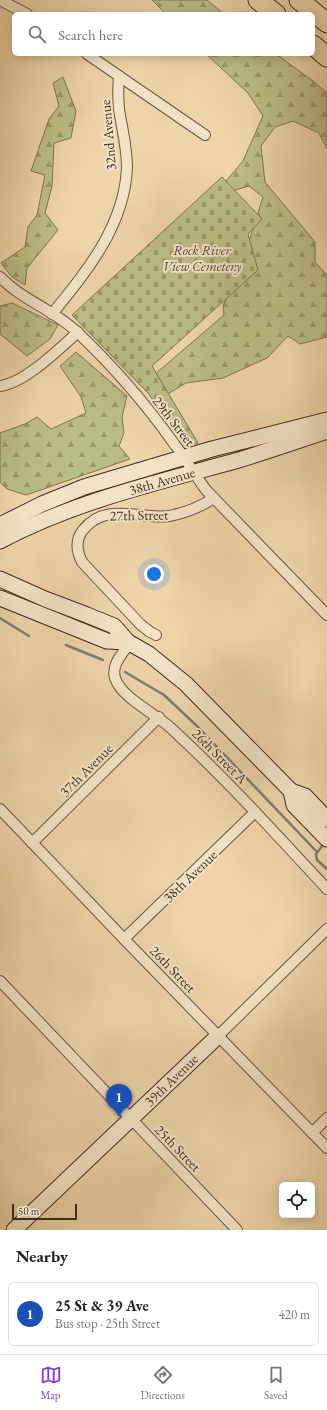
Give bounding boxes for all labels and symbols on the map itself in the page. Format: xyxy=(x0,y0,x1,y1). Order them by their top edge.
street label: 32nd Avenue xyxy=(96,98,120,171)
park label: Rock River View Cemetery xyxy=(163,241,242,275)
street label: 29th Street xyxy=(149,392,200,450)
street label: 38th Avenue xyxy=(127,463,198,499)
street label: 27th Street xyxy=(110,505,169,525)
your location xyxy=(144,564,164,584)
street label: 26th Street A xyxy=(189,725,252,788)
street label: 37th Avenue xyxy=(56,739,117,800)
street label: 38th Avenue xyxy=(159,846,221,906)
street label: 26th Street xyxy=(146,942,200,997)
street label: 39th Avenue xyxy=(140,1050,202,1110)
pin: 1 xyxy=(106,1084,132,1117)
street label: 25th Street xyxy=(151,1121,205,1176)
scale bar xyxy=(12,1202,77,1221)

